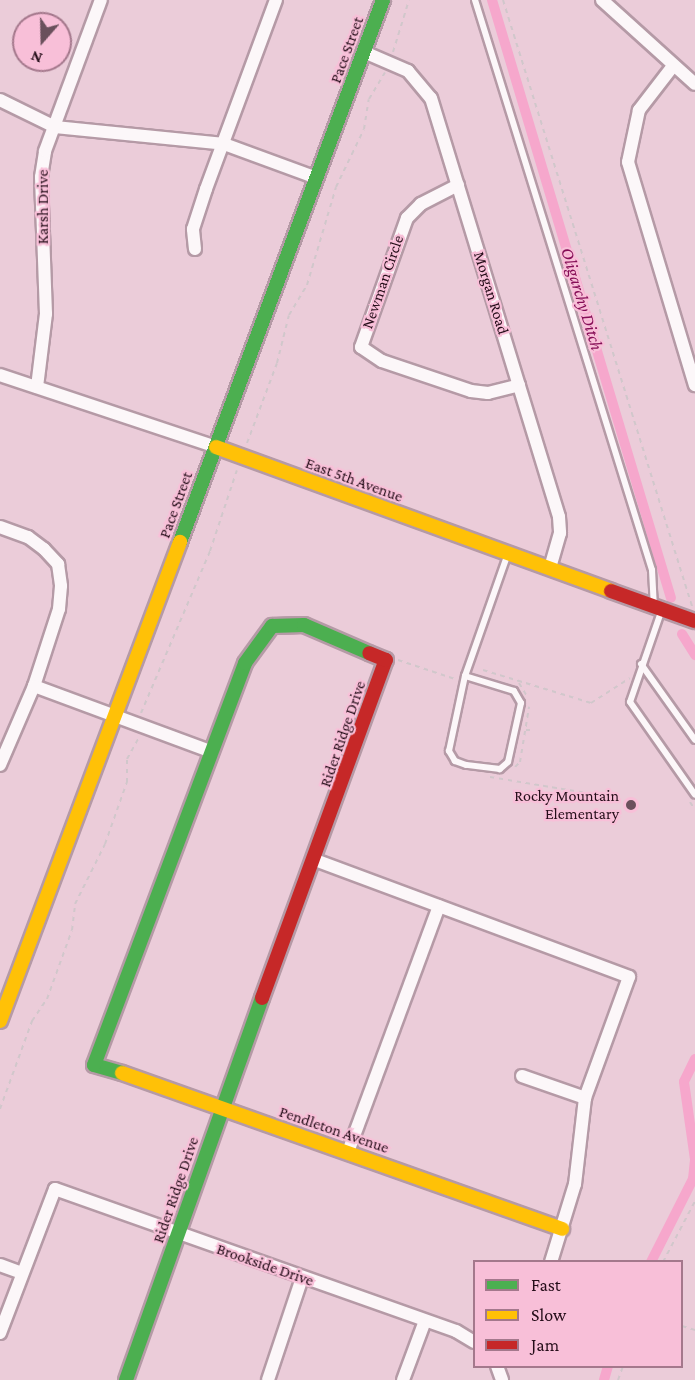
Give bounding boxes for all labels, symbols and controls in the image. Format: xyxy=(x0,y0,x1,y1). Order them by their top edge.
north arrow xyxy=(12,12,72,72)
street label: Pace Street xyxy=(326,14,368,86)
text: N xyxy=(28,48,44,67)
street label: Karsh Drive xyxy=(33,170,53,244)
street label: Newman Circle xyxy=(358,233,408,331)
water label: Oligarchy Ditch xyxy=(556,245,608,353)
street label: Morgan Road xyxy=(469,249,513,337)
street label: East 5th Avenue xyxy=(303,454,405,506)
street label: Pace Street xyxy=(155,469,197,541)
street label: Rider Ridge Drive xyxy=(316,678,370,790)
place label: Rocky Mountain Elementary xyxy=(514,786,619,824)
marker: Rocky Mountain Elementary xyxy=(624,798,638,812)
street label: Pendleton Avenue xyxy=(277,1102,391,1158)
street label: Rider Ridge Drive xyxy=(149,1134,203,1246)
street label: Brookside Drive xyxy=(214,1239,316,1291)
legend xyxy=(473,1260,683,1368)
text: Fast xyxy=(531,1275,561,1295)
text: Slow xyxy=(531,1305,566,1325)
text: Jam xyxy=(531,1335,559,1355)

